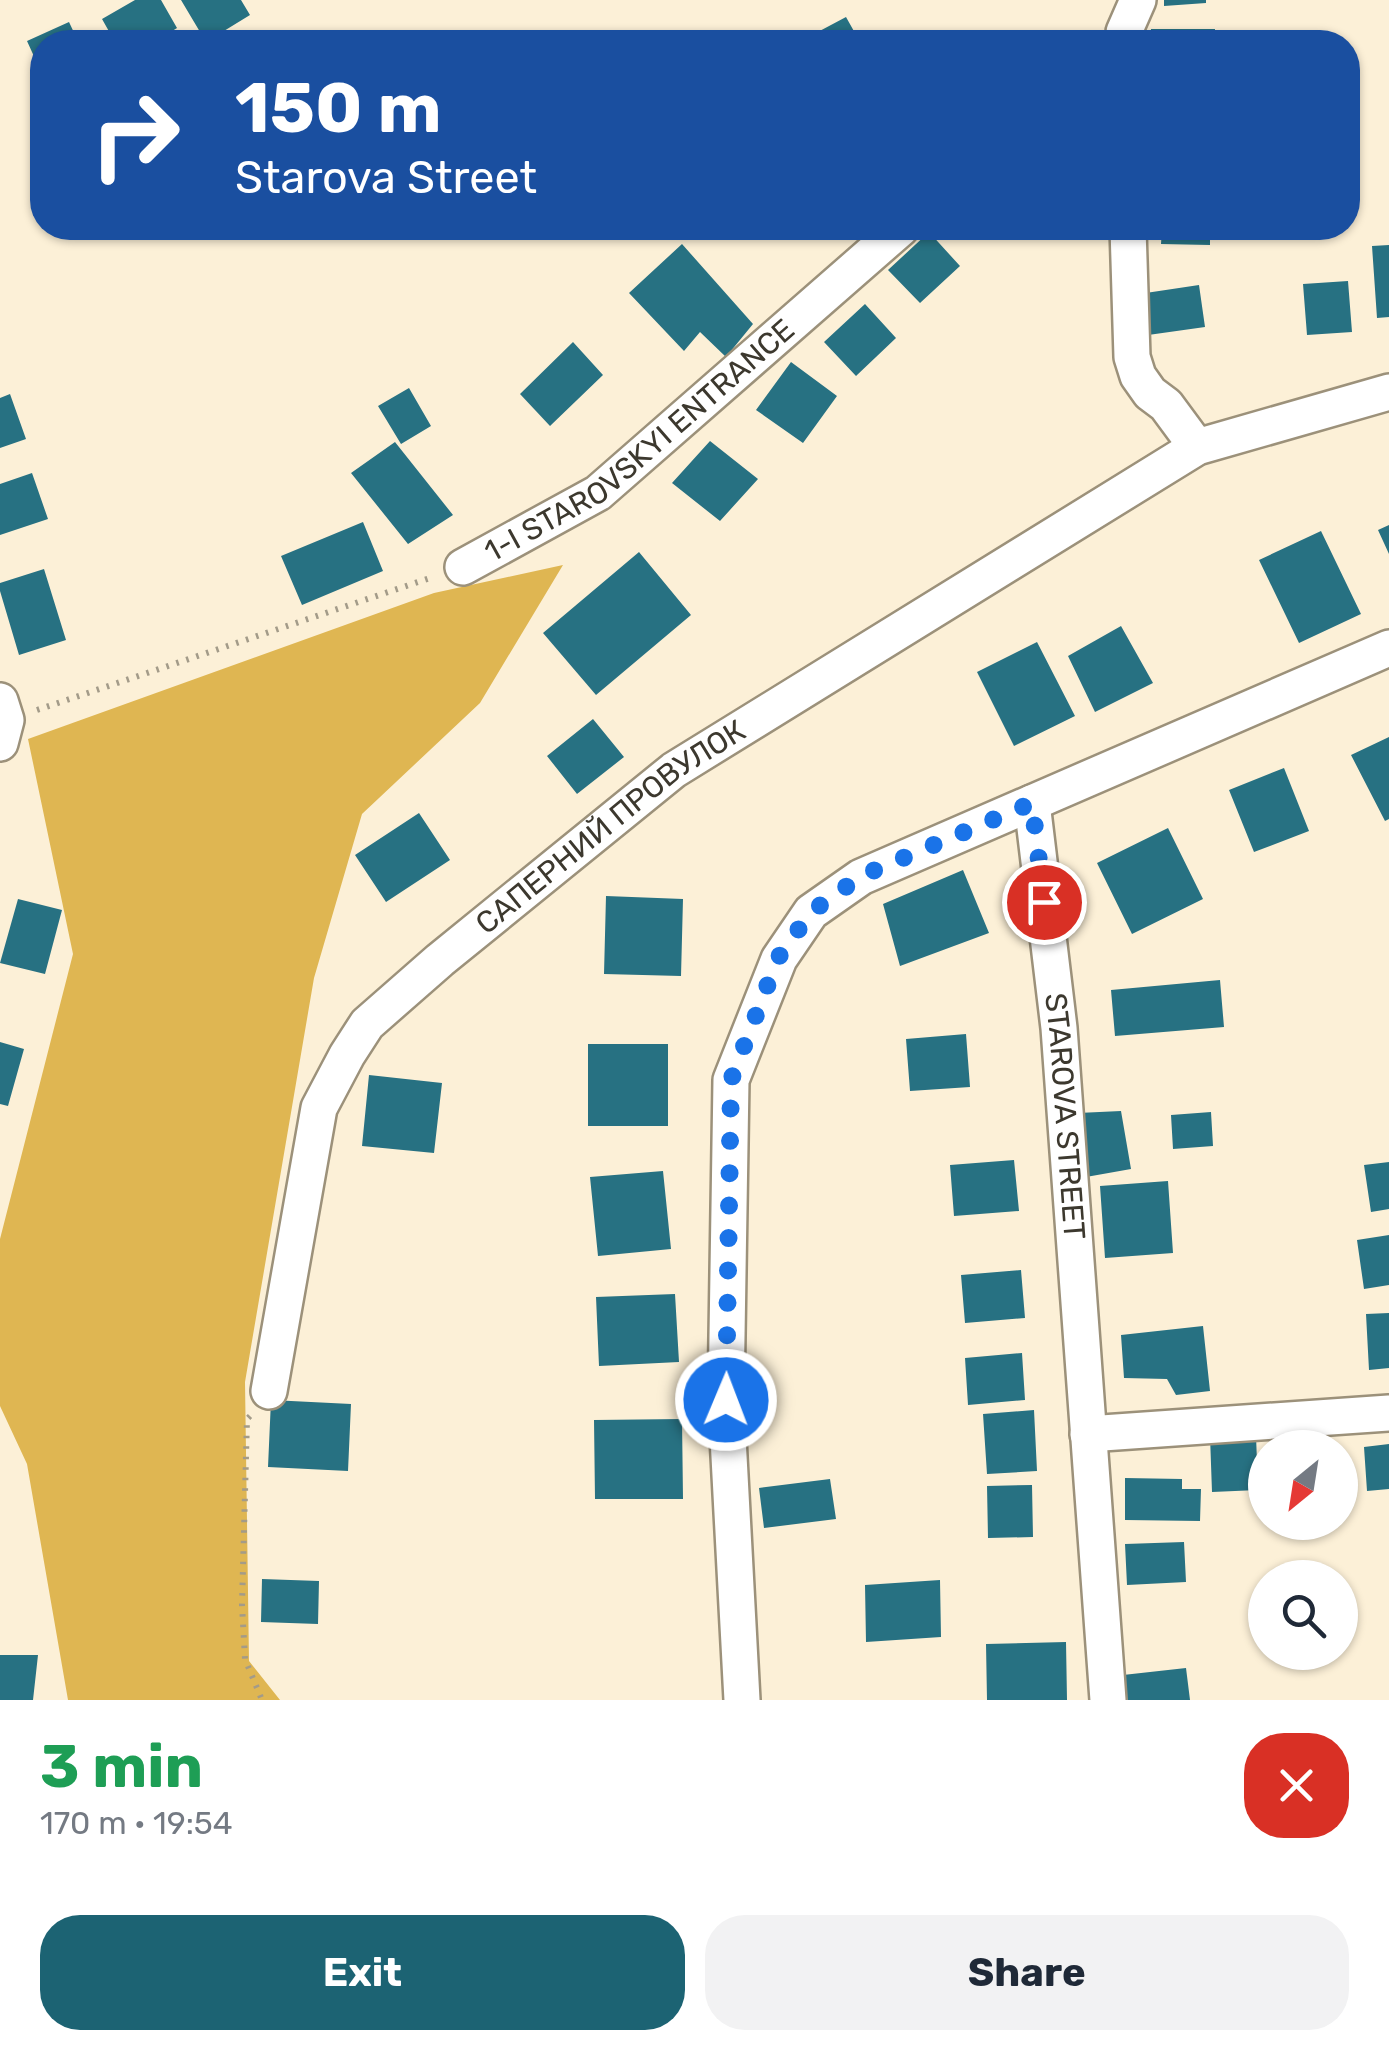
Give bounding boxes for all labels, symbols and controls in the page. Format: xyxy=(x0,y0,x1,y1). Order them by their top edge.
text: 150 m xyxy=(235,67,442,150)
icon: right xyxy=(70,70,200,200)
text: Starova Street xyxy=(235,151,537,204)
street label: 1-I STAROVSKYI ENTRANCE xyxy=(478,312,802,570)
street label: САПЕРНИЙ ПРОВУЛОК xyxy=(469,712,752,942)
pin xyxy=(1002,860,1087,945)
icon: arrive xyxy=(1017,875,1072,930)
street label: STAROVA STREET xyxy=(1037,991,1092,1241)
position arrow xyxy=(674,1348,778,1452)
north arrow xyxy=(1248,1430,1358,1540)
map controls xyxy=(1248,1430,1358,1670)
button: search xyxy=(1248,1560,1358,1670)
text: 3 min xyxy=(40,1731,203,1802)
button: close xyxy=(1244,1733,1349,1838)
text: 170 m · 19:54 xyxy=(40,1804,233,1842)
button: Exit xyxy=(40,1915,685,2030)
button: Share xyxy=(705,1915,1349,2030)

